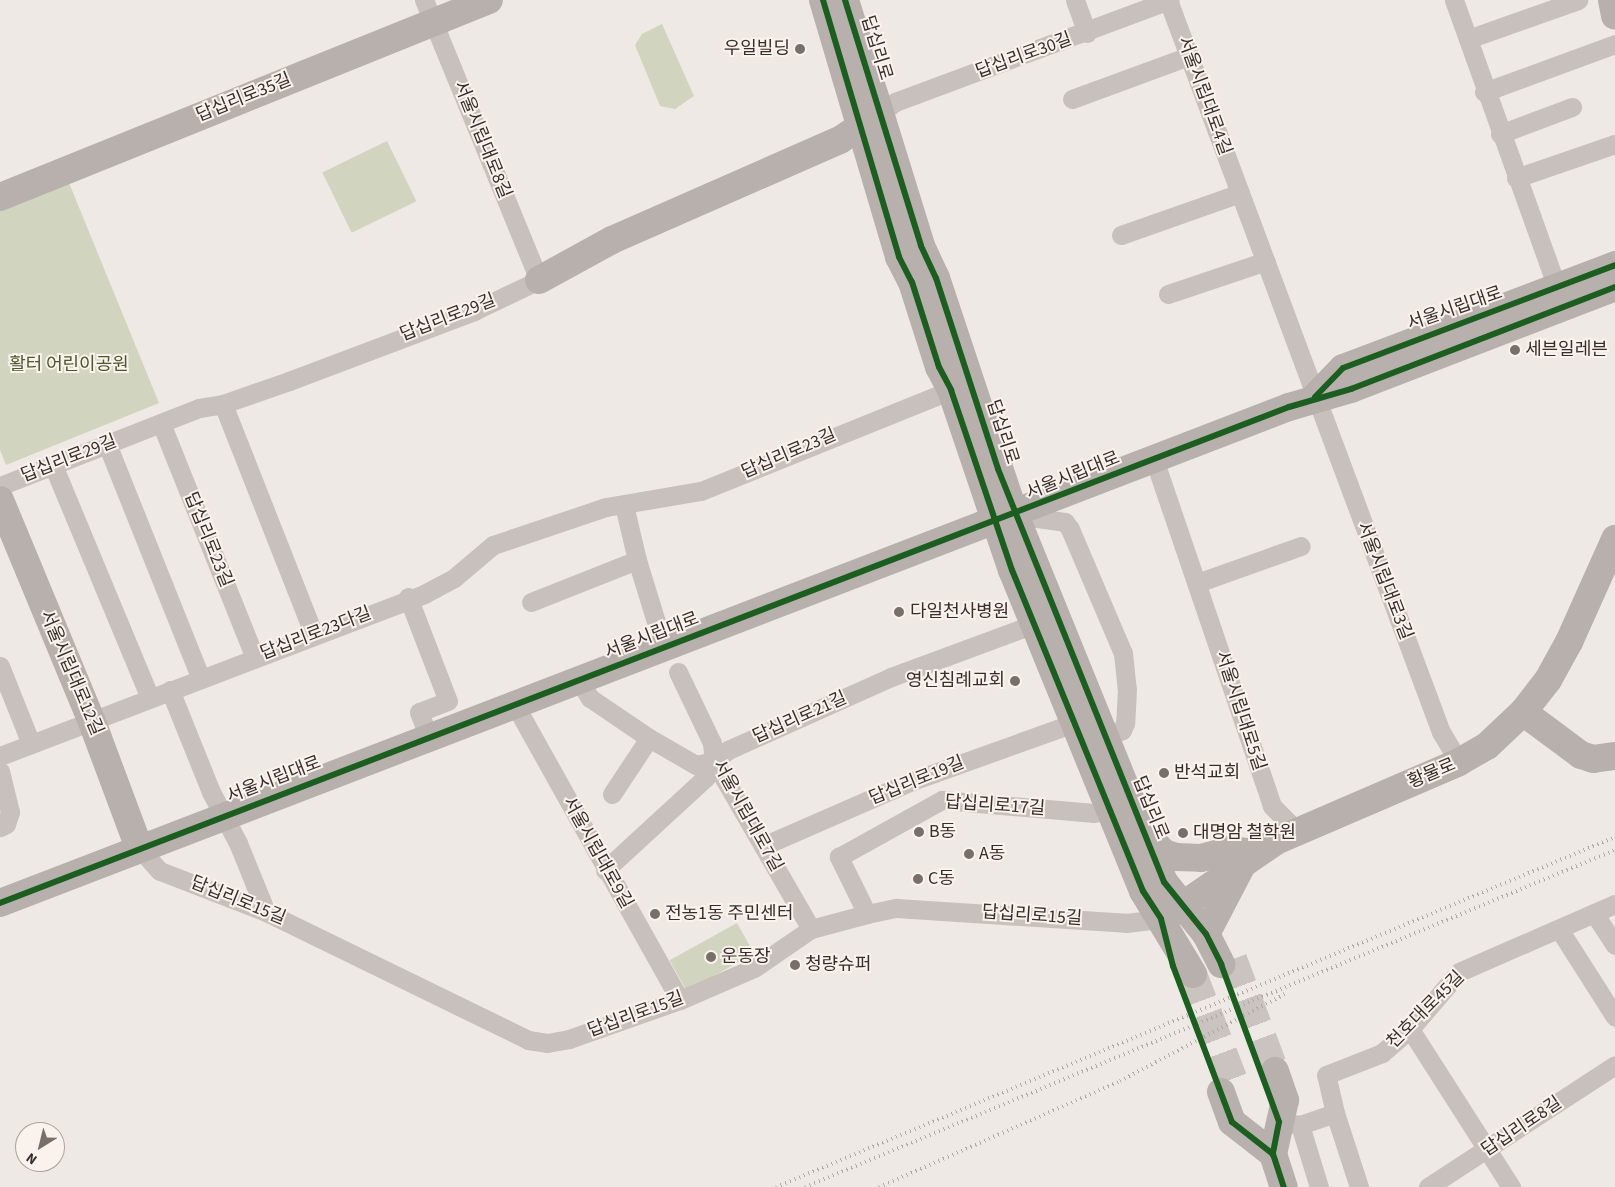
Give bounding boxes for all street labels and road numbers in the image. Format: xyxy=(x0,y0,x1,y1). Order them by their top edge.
street label: 답십리로 xyxy=(856,13,896,83)
street label: 답십리로30길 xyxy=(973,29,1075,83)
street label: 서울시립대로4길 xyxy=(1172,34,1236,158)
street label: 답십리로35길 xyxy=(193,69,295,127)
street label: 서울시립대로8길 xyxy=(449,78,515,202)
street label: 서울시립대로 xyxy=(1405,283,1505,335)
street label: 답십리로29길 xyxy=(397,290,499,346)
street label: 답십리로 xyxy=(981,397,1023,467)
street label: 답십리로23길 xyxy=(738,424,840,484)
street label: 답십리로29길 xyxy=(18,431,120,487)
street label: 서울시립대로 xyxy=(1023,447,1123,505)
street label: 답십리로23길 xyxy=(179,489,237,591)
street label: 서울시립대로3길 xyxy=(1352,519,1416,643)
street label: 답십리로23다길 xyxy=(257,603,375,665)
street label: 서울시립대로12길 xyxy=(35,607,107,739)
street label: 서울시립대로 xyxy=(602,608,702,664)
street label: 서울시립대로5길 xyxy=(1210,648,1270,774)
street label: 답십리로21길 xyxy=(750,688,850,748)
street label: 서울시립대로 xyxy=(224,752,324,808)
street label: 답십리로19길 xyxy=(866,752,968,810)
street label: 황물로 xyxy=(1405,754,1459,794)
street label: 서울시립대로7길 xyxy=(707,756,787,876)
street label: 답십리로 xyxy=(1128,773,1172,843)
street label: 답십리로17길 xyxy=(944,792,1046,820)
street label: 서울시립대로9길 xyxy=(557,793,637,913)
street label: 답십리로15길 xyxy=(187,872,289,930)
street label: 답십리로15길 xyxy=(981,902,1083,930)
street label: 천호대로45길 xyxy=(1383,967,1469,1053)
street label: 답십리로15길 xyxy=(585,988,687,1042)
street label: 답십리로8길 xyxy=(1478,1092,1566,1162)

